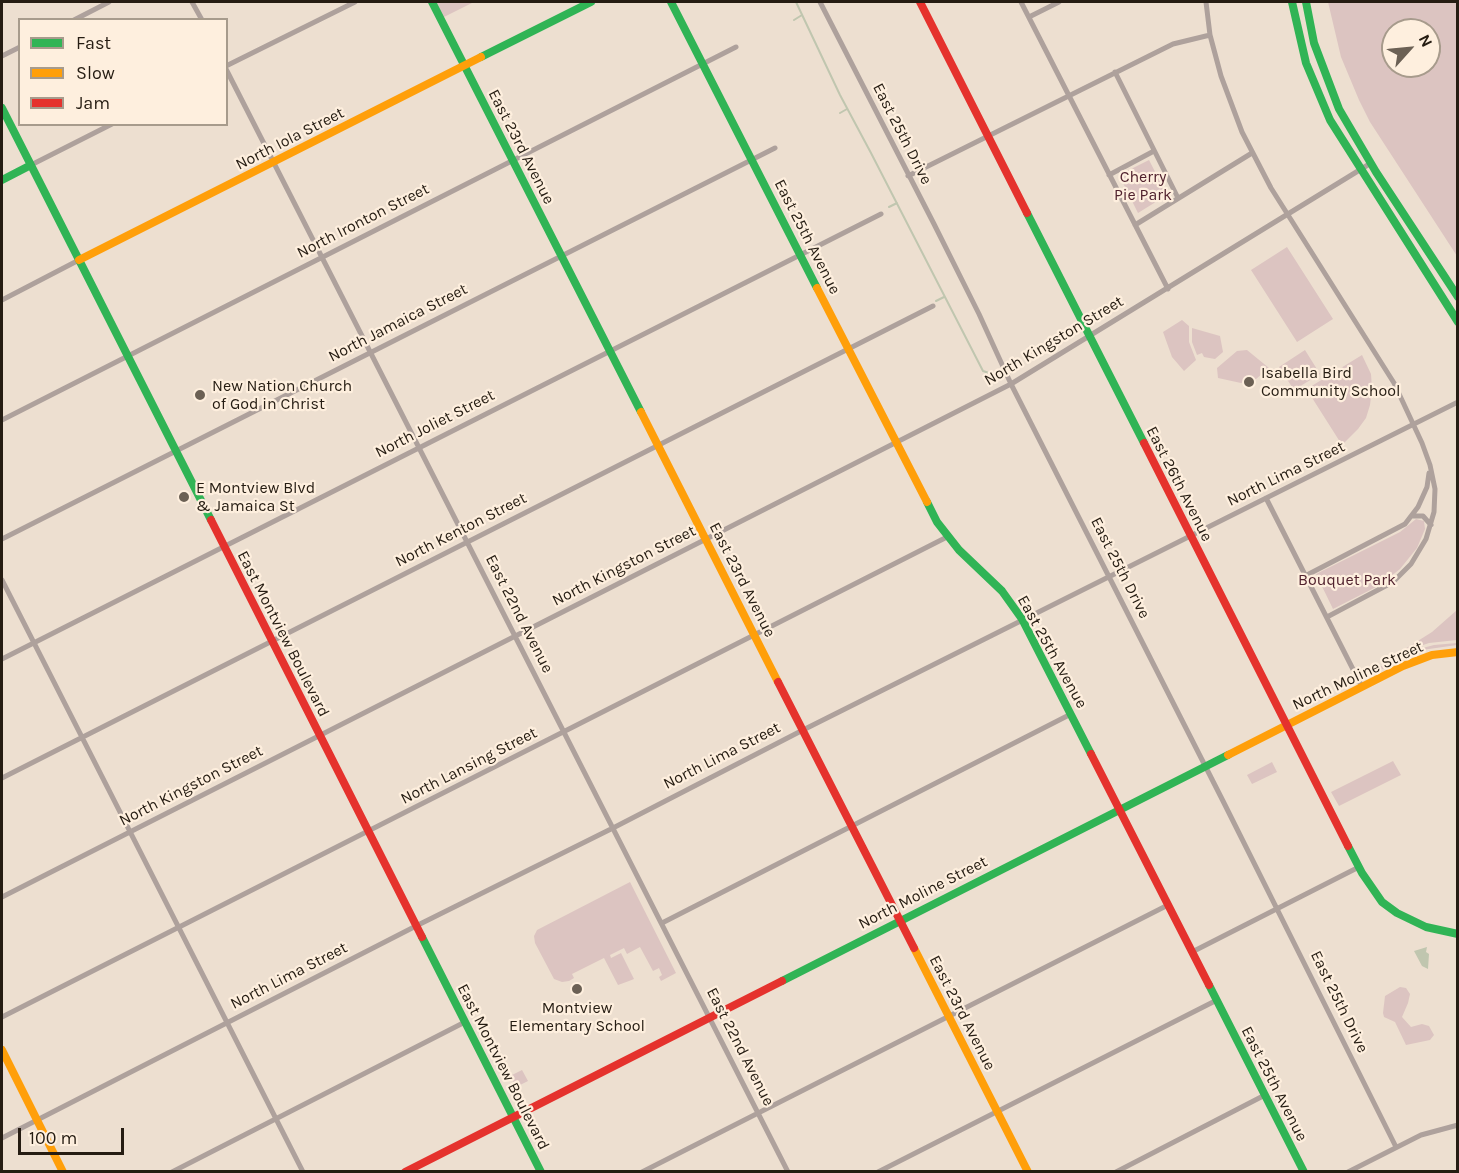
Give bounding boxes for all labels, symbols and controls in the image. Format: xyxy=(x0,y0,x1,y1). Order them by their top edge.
legend xyxy=(18,18,228,126)
north arrow xyxy=(1381,18,1441,78)
text: N xyxy=(1415,31,1437,50)
text: Fast xyxy=(76,32,111,54)
text: Slow xyxy=(76,62,115,84)
street label: East 25th Drive xyxy=(868,80,936,188)
street label: East 23rd Avenue xyxy=(484,86,558,208)
text: Jam xyxy=(76,92,110,114)
street label: North Iola Street xyxy=(233,103,347,175)
park label: Cherry Pie Park xyxy=(1114,167,1172,205)
street label: East 25th Avenue xyxy=(770,176,844,298)
street label: North Ironton Street xyxy=(294,179,432,263)
street label: North Jamaica Street xyxy=(325,280,471,366)
street label: North Kingston Street xyxy=(981,292,1127,390)
place label: Isabella Bird Community School xyxy=(1261,363,1400,401)
marker: Isabella Bird Community School xyxy=(1242,375,1256,389)
place label: New Nation Church of God in Christ xyxy=(212,376,352,414)
street label: North Joliet Street xyxy=(372,386,498,462)
marker: New Nation Church of God in Christ xyxy=(193,388,207,402)
street label: East 26th Avenue xyxy=(1142,423,1216,545)
street label: North Lima Street xyxy=(1224,437,1348,511)
place label: E Montview Blvd & Jamaica St xyxy=(196,478,315,516)
street label: North Kenton Street xyxy=(392,489,530,571)
marker: E Montview Blvd & Jamaica St xyxy=(177,490,191,504)
street label: East 25th Drive xyxy=(1086,514,1154,622)
street label: East 23rd Avenue xyxy=(705,519,779,641)
street label: North Kingston Street xyxy=(549,521,699,611)
street label: East Montview Boulevard xyxy=(233,548,333,720)
street label: East 22nd Avenue xyxy=(481,552,557,676)
park label: Bouquet Park xyxy=(1298,570,1396,590)
street label: East 25th Avenue xyxy=(1013,592,1091,712)
street label: North Moline Street xyxy=(1290,637,1426,715)
street label: North Lima Street xyxy=(660,718,784,794)
street label: North Lansing Street xyxy=(398,723,540,809)
street label: North Kingston Street xyxy=(116,741,266,831)
street label: North Moline Street xyxy=(855,852,991,934)
street label: North Lima Street xyxy=(227,938,351,1014)
street label: East 25th Drive xyxy=(1306,948,1372,1056)
street label: East 23rd Avenue xyxy=(925,952,999,1074)
street label: East Montview Boulevard xyxy=(453,981,553,1153)
marker: Montview Elementary School xyxy=(570,982,584,996)
street label: East 22nd Avenue xyxy=(702,985,778,1109)
place label: Montview Elementary School xyxy=(509,998,645,1036)
street label: East 25th Avenue xyxy=(1237,1023,1311,1145)
scale bar xyxy=(21,1116,128,1154)
text: 100 m xyxy=(29,1127,77,1149)

